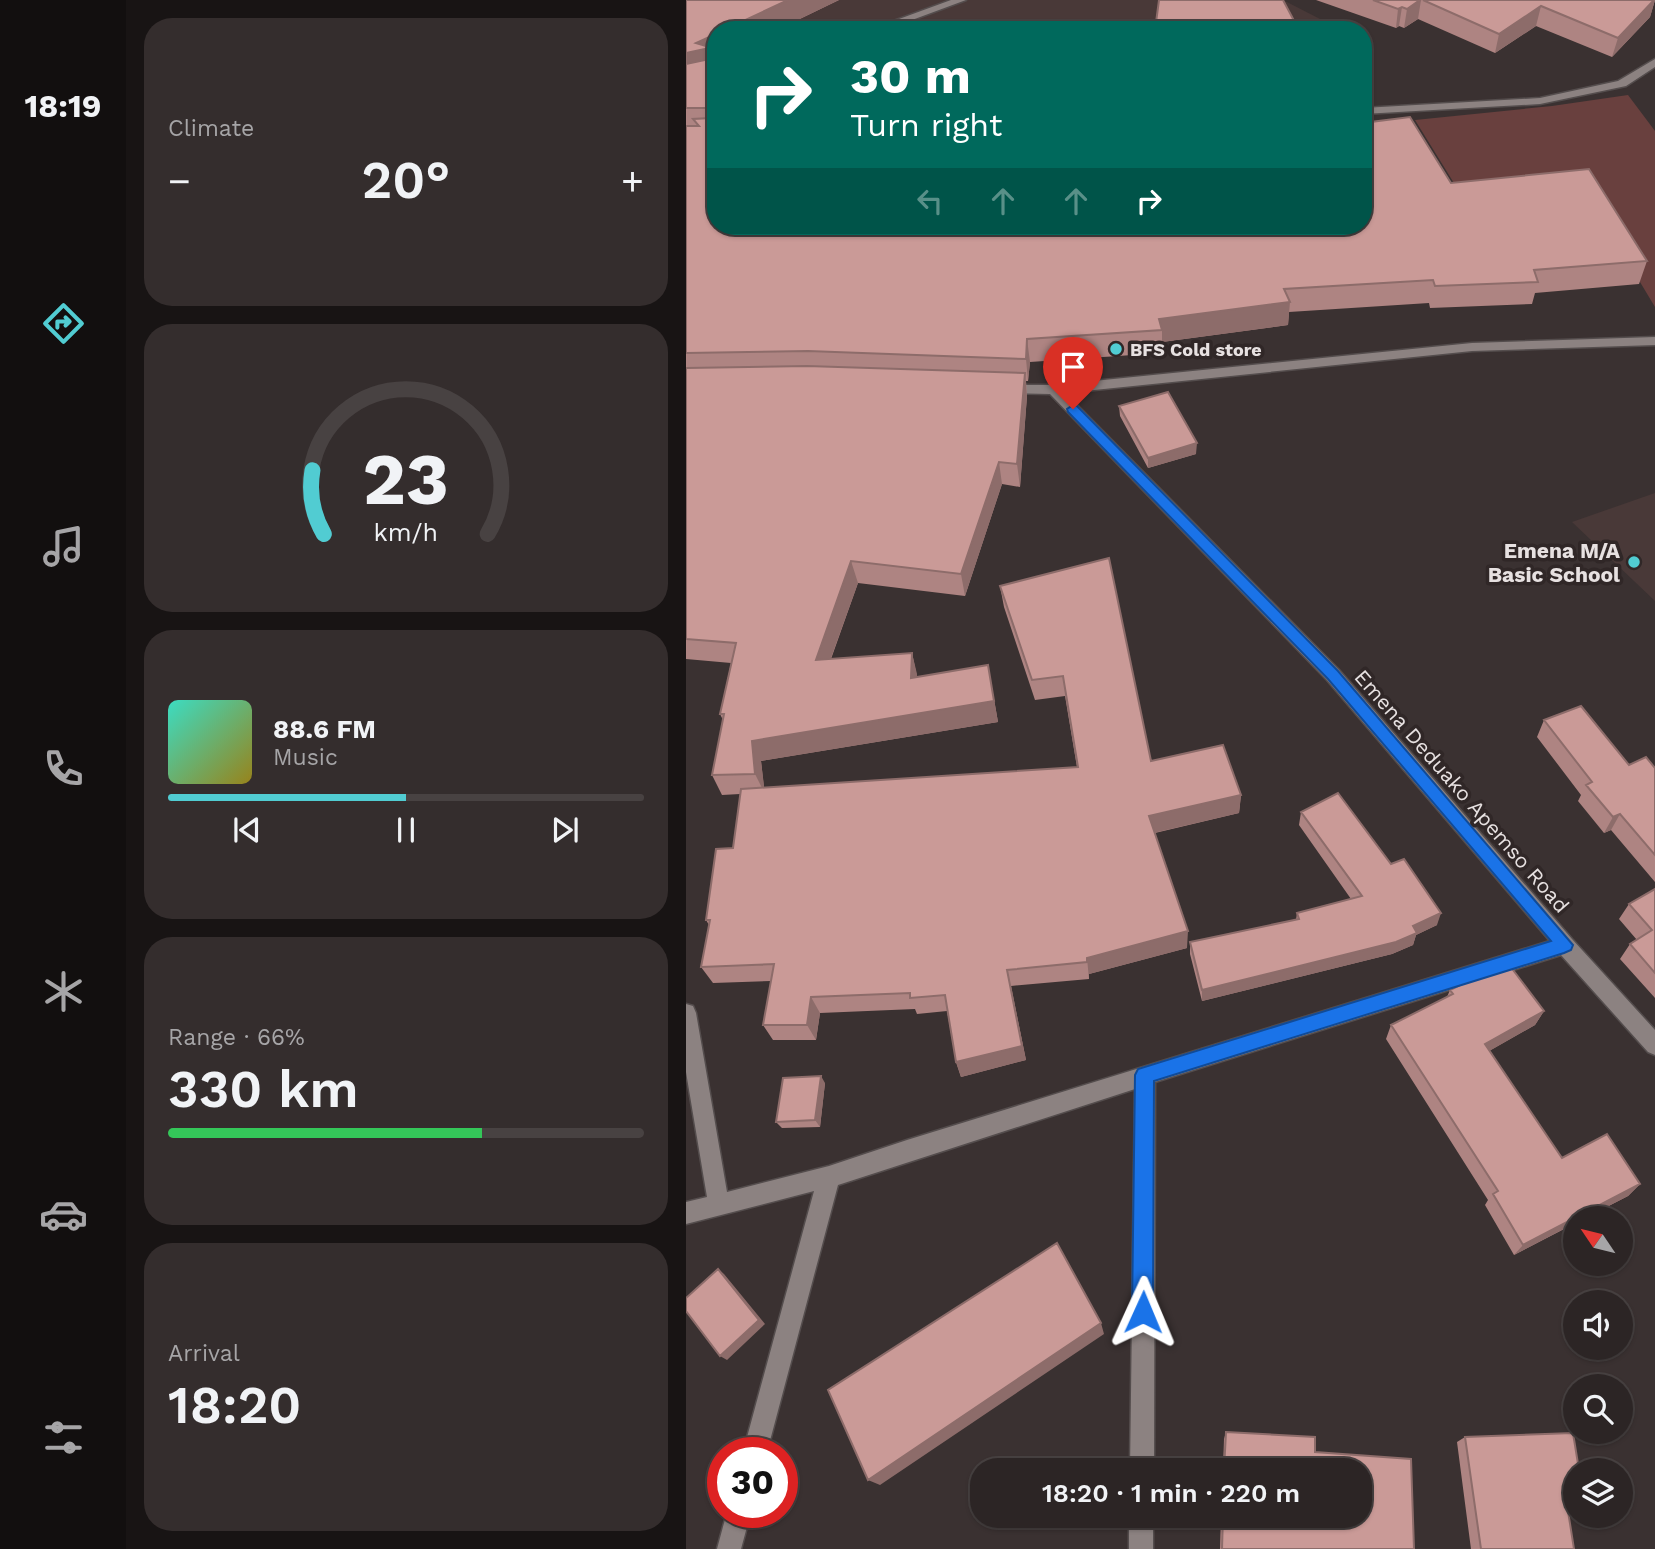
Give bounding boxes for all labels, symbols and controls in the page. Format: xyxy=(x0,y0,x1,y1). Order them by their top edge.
text: 30 m xyxy=(850,47,971,105)
icon: right xyxy=(735,49,826,140)
text: 18:19 xyxy=(24,87,102,125)
text: Turn right xyxy=(850,106,1002,144)
text: Climate xyxy=(168,115,254,142)
text: 20° xyxy=(362,150,450,211)
text: − xyxy=(168,159,191,203)
text: + xyxy=(621,159,644,203)
icon: left xyxy=(911,182,949,220)
icon: ahead xyxy=(984,182,1022,220)
icon: ahead xyxy=(1057,182,1095,220)
icon: right xyxy=(1130,182,1168,220)
icon: directions xyxy=(39,299,88,348)
pin xyxy=(1043,337,1103,409)
place label: BFS Cold store xyxy=(1130,339,1262,360)
marker: BFS Cold store xyxy=(1108,341,1124,357)
icon: arrive xyxy=(1054,348,1092,386)
text: 23 xyxy=(363,437,449,523)
text: km/h xyxy=(374,518,438,547)
icon: music xyxy=(39,522,88,571)
place label: Emena M/A Basic School xyxy=(1488,538,1621,587)
marker: Emena M/A Basic School xyxy=(1626,554,1642,570)
street label: Emena Deduako Apemso Road xyxy=(1350,664,1574,918)
text: 88.6 FM xyxy=(273,714,376,744)
icon: phone xyxy=(39,744,88,793)
text: Music xyxy=(273,744,338,771)
icon: previous xyxy=(228,811,266,849)
icon: pause xyxy=(387,811,425,849)
icon: next xyxy=(546,811,584,849)
icon: climate xyxy=(39,967,88,1016)
text: Range · 66% xyxy=(168,1024,305,1051)
text: 330 km xyxy=(168,1059,359,1120)
icon: car xyxy=(39,1190,88,1239)
north arrow xyxy=(1563,1206,1633,1276)
map controls xyxy=(1563,1206,1633,1528)
position arrow xyxy=(1106,1275,1180,1349)
button: sound xyxy=(1563,1290,1633,1360)
text: Arrival xyxy=(168,1340,240,1367)
button: search xyxy=(1563,1374,1633,1444)
text: 18:20 xyxy=(168,1375,301,1436)
icon: filters xyxy=(39,1413,88,1462)
speed limit sign: 30 xyxy=(707,1437,798,1528)
button: layers xyxy=(1563,1458,1633,1528)
text: 18:20 · 1 min · 220 m xyxy=(1042,1478,1300,1508)

